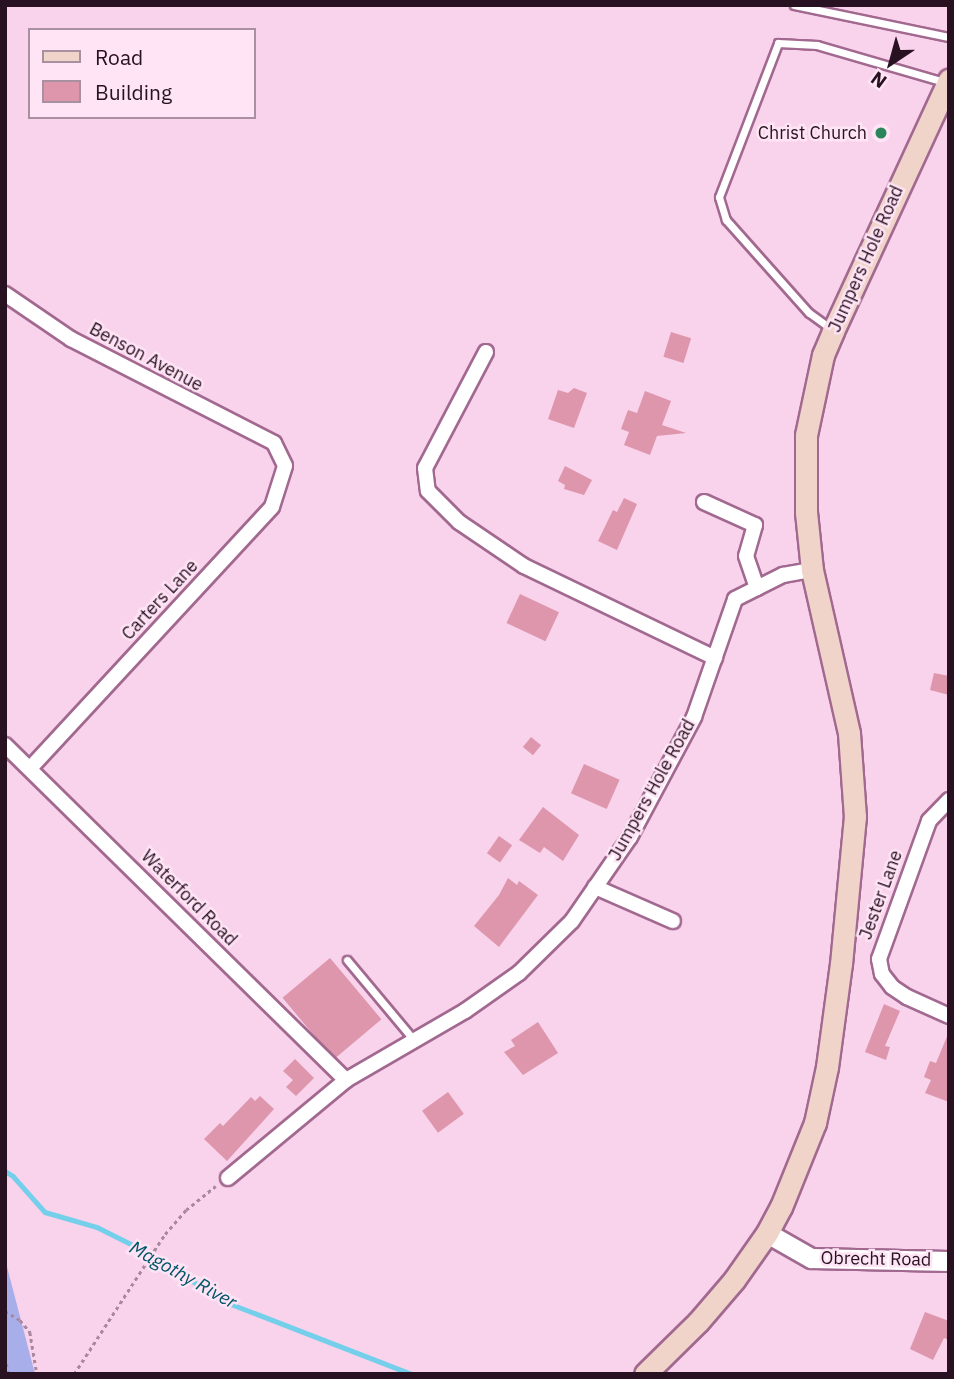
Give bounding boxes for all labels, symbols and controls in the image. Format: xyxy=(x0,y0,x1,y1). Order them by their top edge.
legend xyxy=(28,28,256,119)
north arrow xyxy=(856,28,926,98)
text: Road xyxy=(95,43,143,71)
text: N xyxy=(866,66,891,94)
text: Building xyxy=(95,78,172,106)
place label: Christ Church xyxy=(758,122,867,144)
marker: Christ Church xyxy=(873,125,889,141)
street label: Jumpers Hole Road xyxy=(824,182,908,336)
street label: Benson Avenue xyxy=(86,318,206,396)
street label: Carters Lane xyxy=(117,555,203,645)
street label: Jumpers Hole Road xyxy=(604,716,700,864)
street label: Waterford Road xyxy=(137,846,241,950)
street label: Jester Lane xyxy=(855,847,907,943)
water label: Magothy River xyxy=(125,1236,241,1314)
street label: Obrecht Road xyxy=(820,1247,932,1271)

